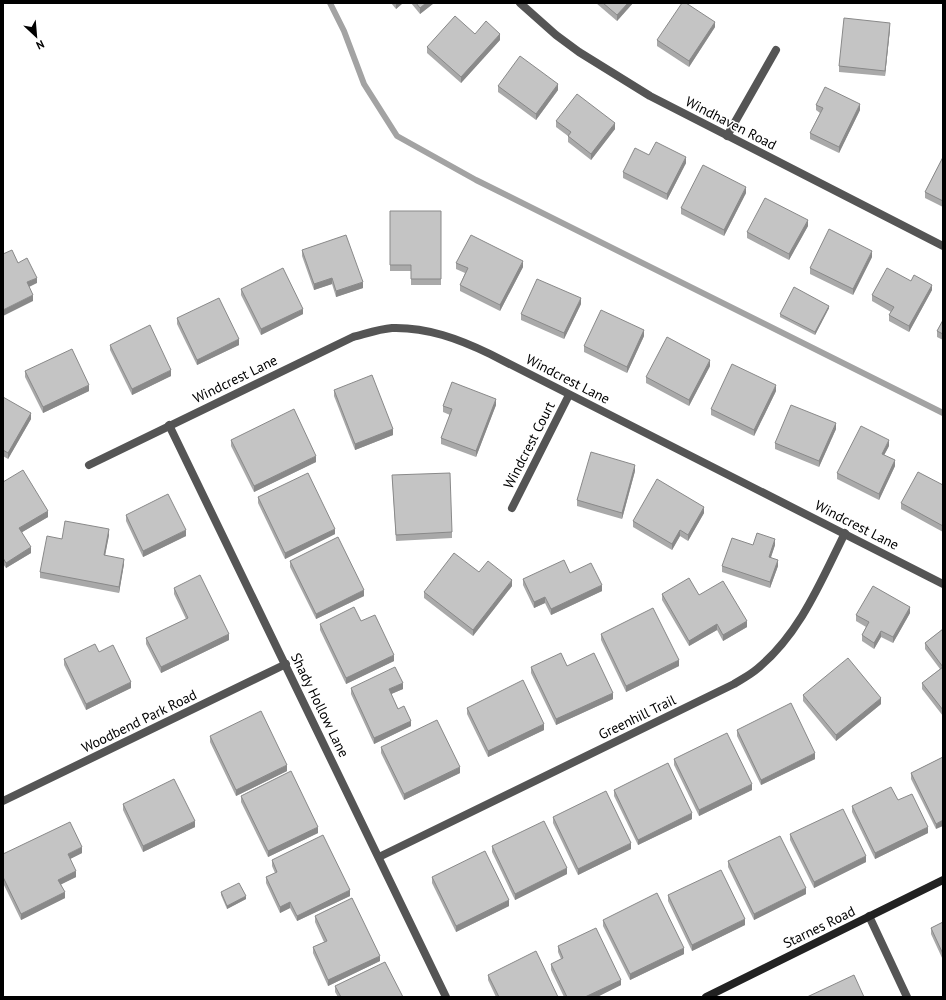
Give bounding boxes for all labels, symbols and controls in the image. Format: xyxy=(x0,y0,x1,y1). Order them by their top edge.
north arrow xyxy=(16,16,56,56)
text: N xyxy=(34,37,47,53)
street label: Windhaven Road xyxy=(682,92,780,154)
street label: Windcrest Lane xyxy=(523,350,613,408)
street label: Windcrest Lane xyxy=(190,351,280,407)
street label: Windcrest Court xyxy=(499,398,559,492)
street label: Windcrest Lane xyxy=(812,496,902,554)
street label: Shady Hollow Lane xyxy=(287,650,353,760)
street label: Woodbend Park Road xyxy=(78,685,200,757)
street label: Greenhill Trail xyxy=(595,691,679,743)
street label: Starnes Road xyxy=(780,902,858,952)

